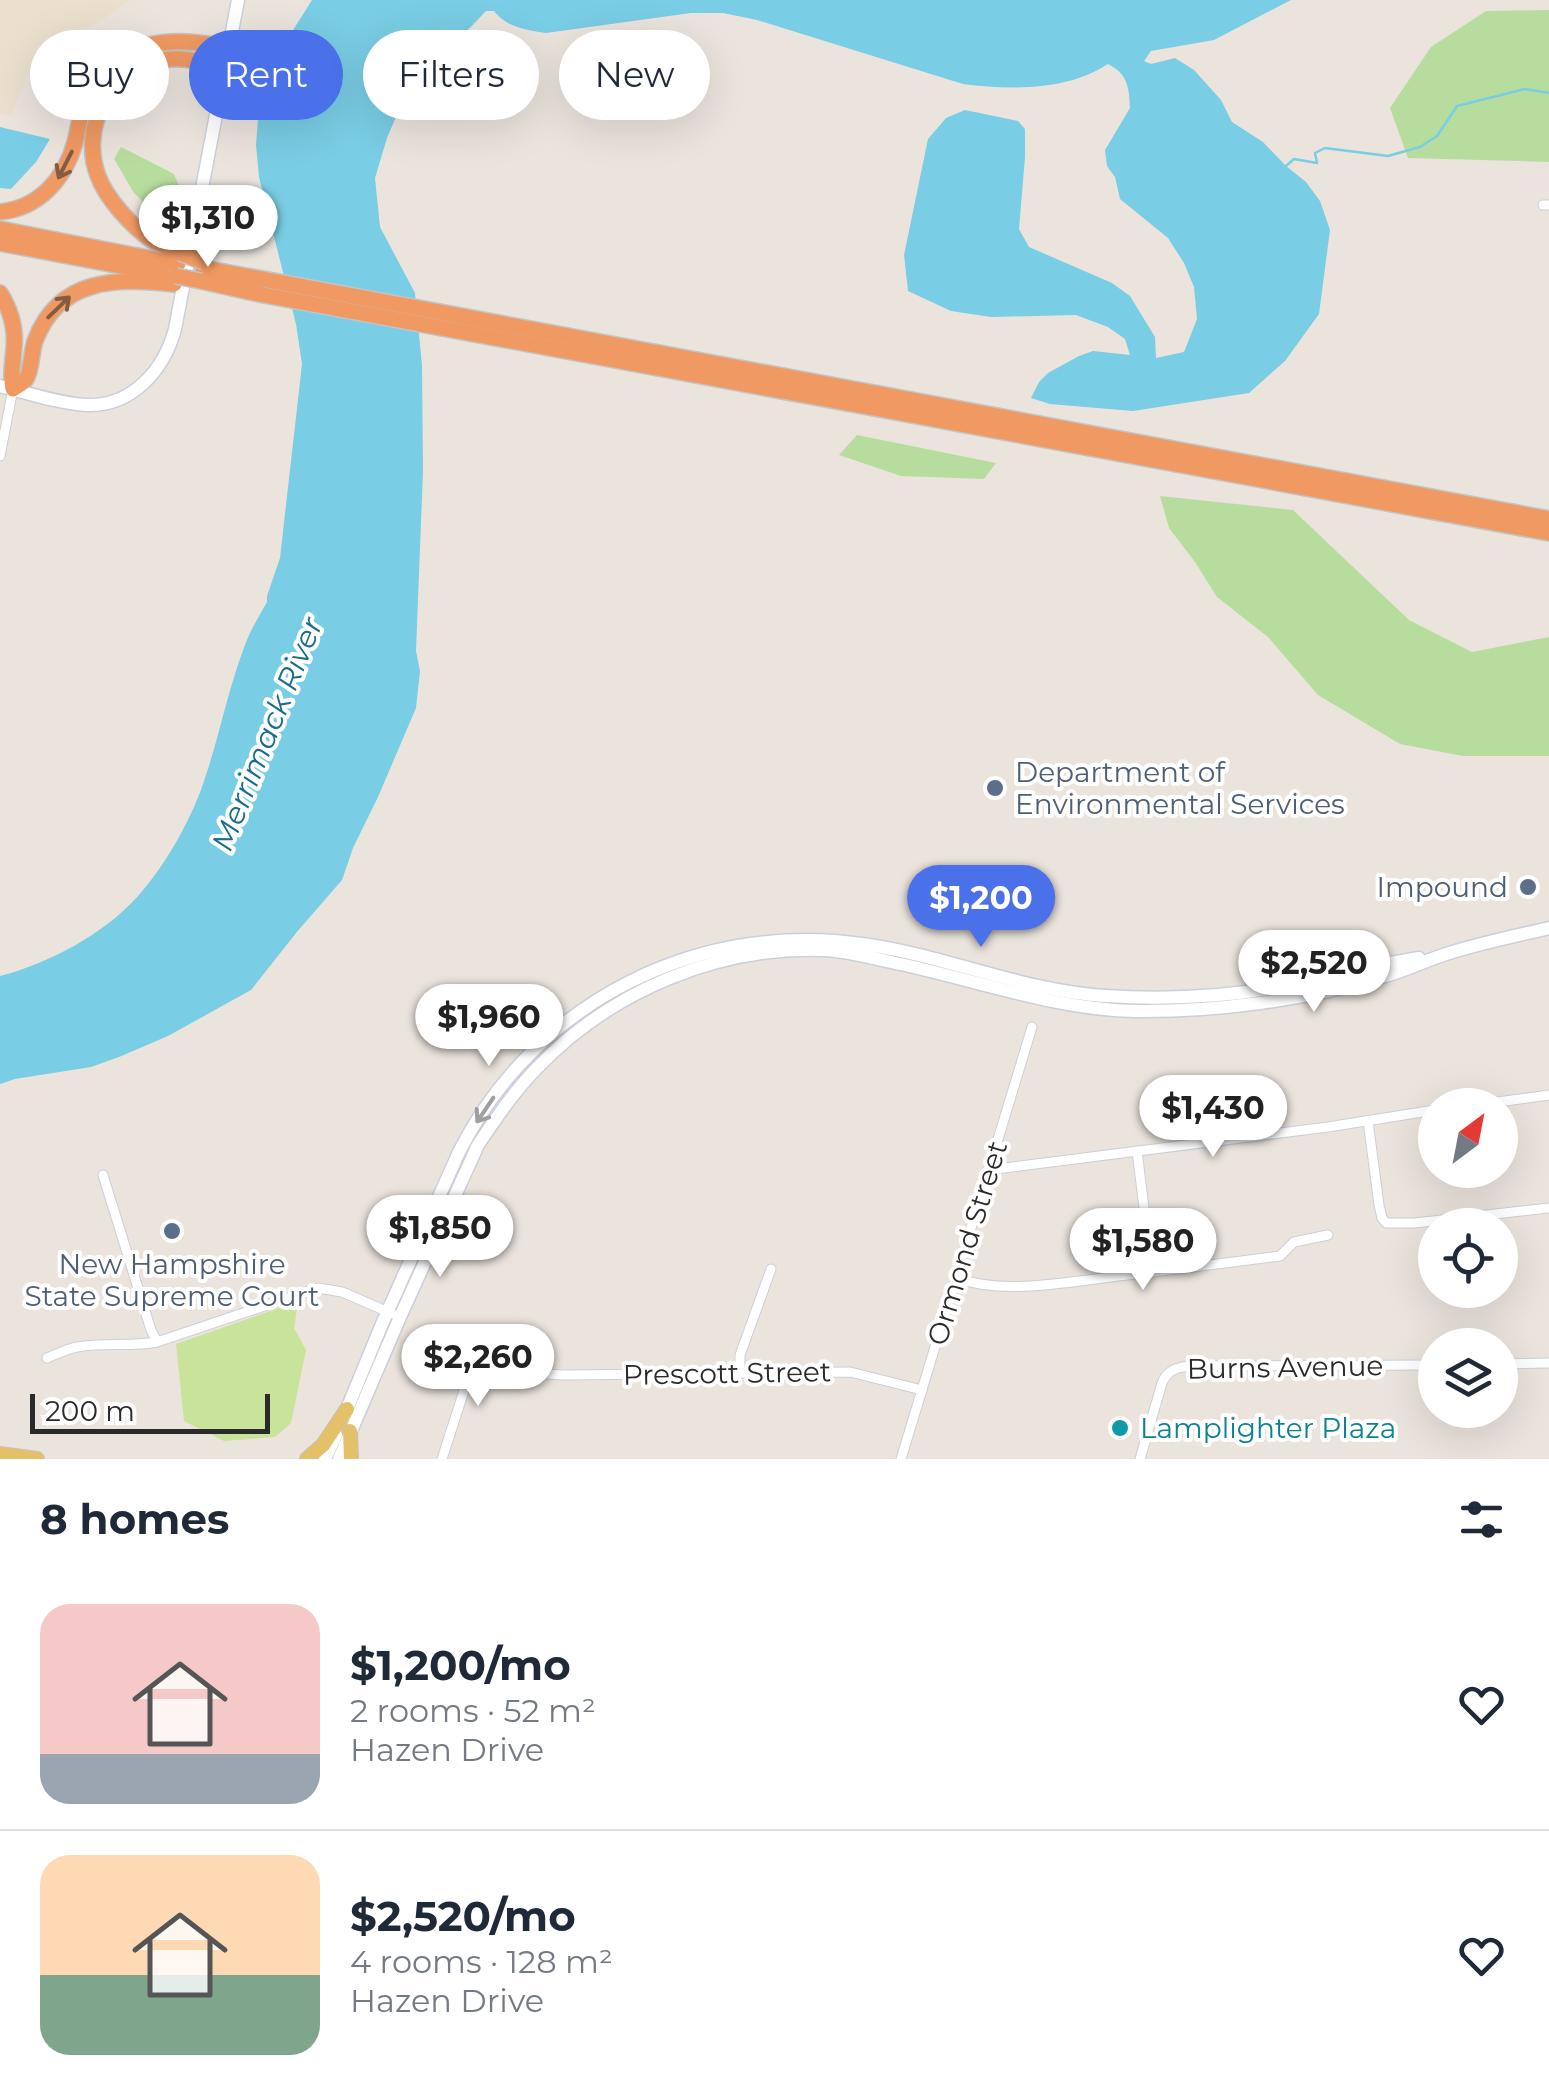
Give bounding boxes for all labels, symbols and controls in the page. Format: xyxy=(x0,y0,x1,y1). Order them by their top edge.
chip: Buy xyxy=(30,30,169,120)
chip: Rent xyxy=(189,30,343,120)
chip: Filters xyxy=(363,30,539,120)
chip: New xyxy=(559,30,710,120)
one-way arrow xyxy=(55,150,74,179)
pin: $1,310 xyxy=(127,185,289,270)
text: $1,310 xyxy=(161,198,255,237)
one-way arrow xyxy=(46,295,70,319)
water label: Merrimack River xyxy=(203,611,331,856)
place label: Department of Environmental Services xyxy=(1015,755,1345,821)
marker: Department of Environmental Services xyxy=(984,777,1006,799)
pin: $1,200 xyxy=(900,865,1062,950)
place label: Impound xyxy=(1377,870,1508,904)
marker: Impound xyxy=(1517,876,1539,898)
text: $1,200 xyxy=(929,878,1033,917)
pin: $2,520 xyxy=(1233,930,1395,1015)
text: $2,520 xyxy=(1260,943,1368,982)
pin: $1,960 xyxy=(408,984,570,1069)
text: $1,960 xyxy=(437,997,541,1036)
pin: $1,430 xyxy=(1132,1075,1294,1160)
text: $1,430 xyxy=(1161,1088,1265,1127)
north arrow xyxy=(1418,1088,1518,1188)
map controls xyxy=(1418,1088,1518,1428)
one-way arrow xyxy=(474,1096,495,1124)
street label: Ormond Street xyxy=(920,1137,1014,1349)
pin: $1,850 xyxy=(359,1195,521,1280)
text: $1,850 xyxy=(388,1208,492,1247)
pin: $1,580 xyxy=(1062,1208,1224,1293)
button: locate xyxy=(1418,1208,1518,1308)
marker: New Hampshire State Supreme Court xyxy=(161,1220,183,1242)
text: $1,580 xyxy=(1092,1221,1194,1260)
place label: New Hampshire State Supreme Court xyxy=(24,1247,320,1313)
pin: $2,260 xyxy=(397,1324,559,1409)
button: layers xyxy=(1418,1328,1518,1428)
text: $2,260 xyxy=(423,1337,533,1376)
street label: Burns Avenue xyxy=(1186,1348,1384,1386)
street label: Prescott Street xyxy=(623,1354,831,1392)
scale bar xyxy=(30,1389,270,1434)
text: 200 m xyxy=(45,1394,135,1428)
place label: Lamplighter Plaza xyxy=(1140,1411,1396,1445)
marker: Lamplighter Plaza xyxy=(1109,1417,1131,1439)
icon: filters xyxy=(1454,1492,1509,1547)
text: 8 homes xyxy=(40,1493,229,1545)
text: $1,200/mo xyxy=(350,1639,571,1691)
icon: home xyxy=(120,1644,240,1764)
icon: heart xyxy=(1454,1677,1509,1732)
text: 2 rooms · 52 m² xyxy=(350,1691,596,1730)
text: Hazen Drive xyxy=(350,1730,544,1769)
text: $2,520/mo xyxy=(350,1890,576,1942)
icon: home xyxy=(120,1895,240,2015)
icon: heart xyxy=(1454,1928,1509,1983)
text: 4 rooms · 128 m² xyxy=(350,1942,613,1981)
text: Hazen Drive xyxy=(350,1981,544,2020)

